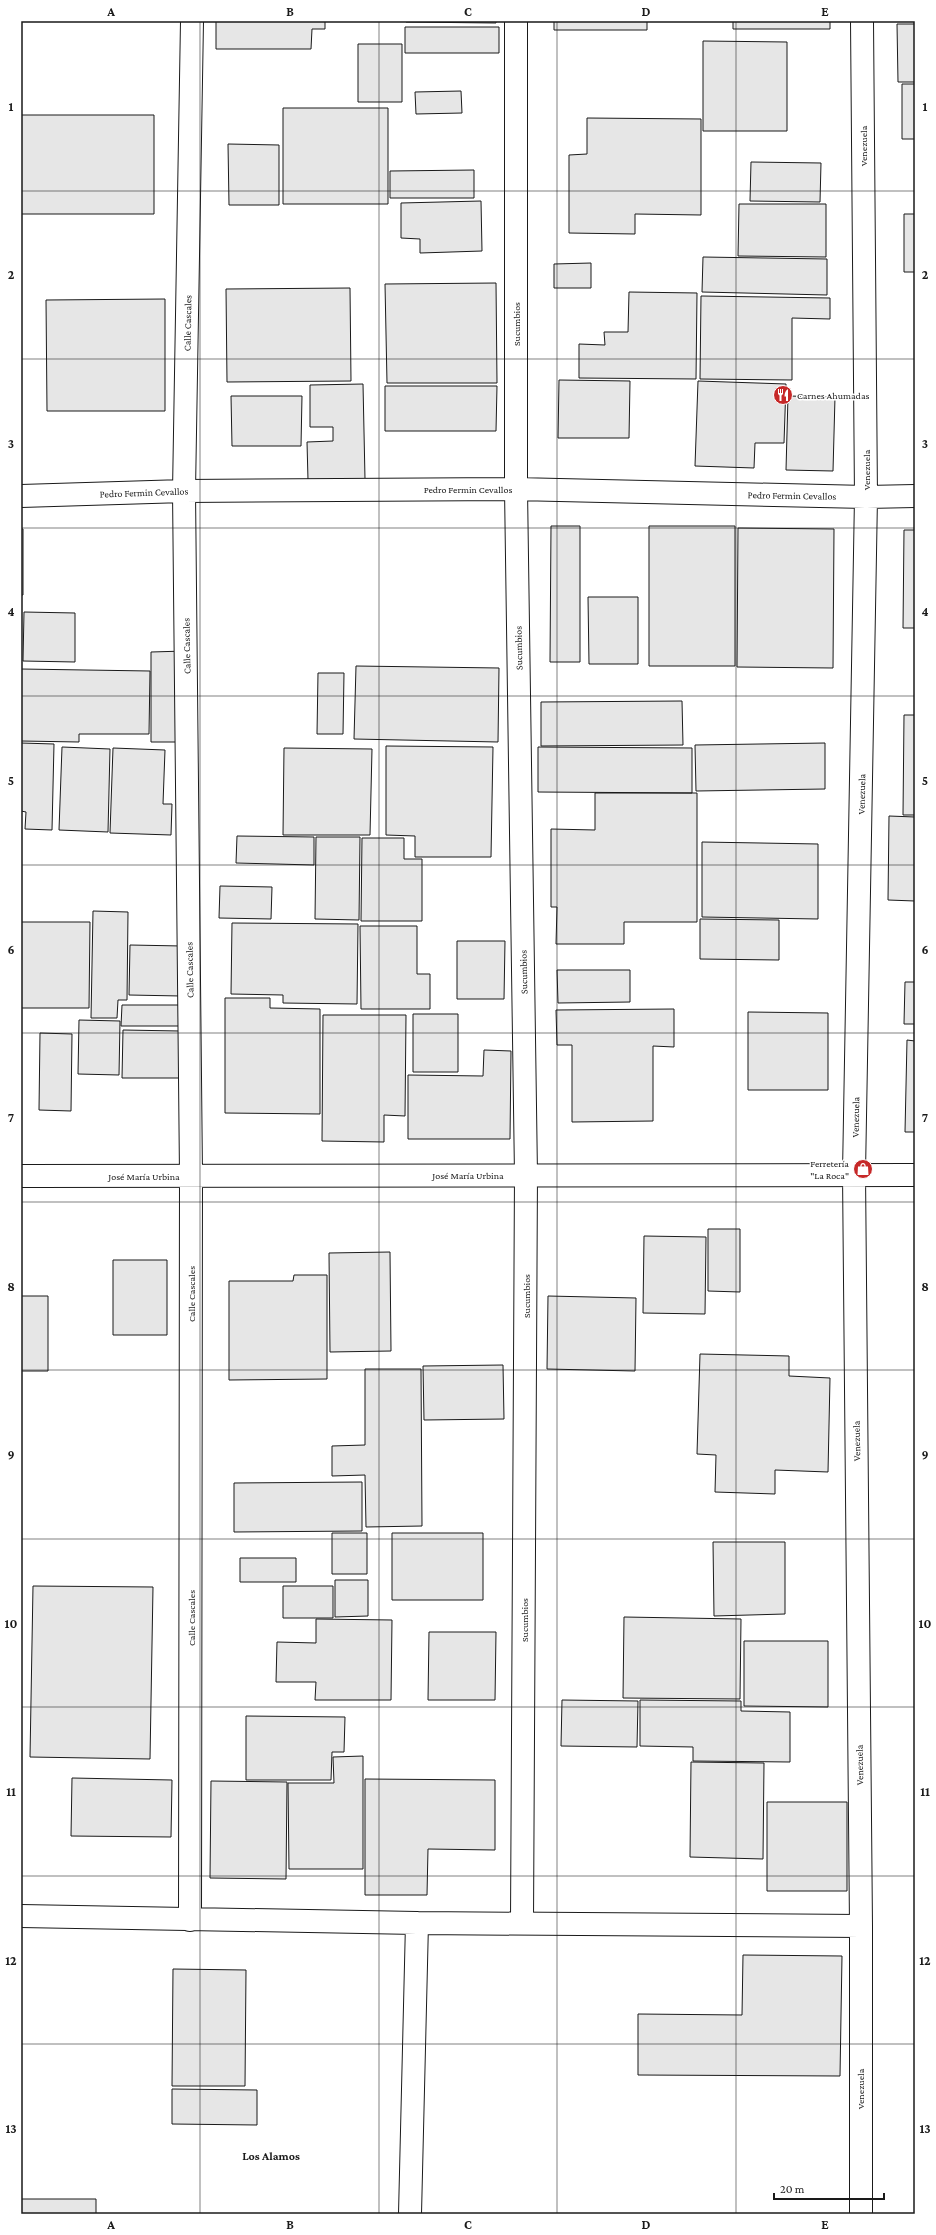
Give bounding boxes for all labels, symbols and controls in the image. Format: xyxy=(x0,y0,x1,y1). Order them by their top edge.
text: A xyxy=(106,4,115,19)
text: B xyxy=(286,4,294,19)
text: C xyxy=(464,4,472,19)
text: D xyxy=(642,4,651,19)
text: E xyxy=(821,4,829,19)
text: 1 xyxy=(9,99,14,114)
text: 1 xyxy=(923,99,928,114)
street label: Venezuela xyxy=(858,125,869,166)
text: 2 xyxy=(8,267,15,282)
text: 2 xyxy=(922,267,929,282)
street label: Calle Cascales xyxy=(182,295,193,351)
street label: Sucumbios xyxy=(511,302,522,346)
restaurant icon: Carnes Ahumadas xyxy=(772,384,794,406)
place label: Carnes Ahumadas xyxy=(797,390,870,401)
text: 3 xyxy=(8,436,14,451)
text: 3 xyxy=(922,436,928,451)
street label: Venezuela xyxy=(861,449,872,490)
street label: Pedro Fermin Cevallos xyxy=(424,484,512,495)
street label: Pedro Fermin Cevallos xyxy=(99,485,189,500)
street label: Pedro Fermin Cevallos xyxy=(748,489,837,502)
text: 4 xyxy=(7,604,15,619)
text: 4 xyxy=(921,604,929,619)
street label: Calle Cascales xyxy=(181,618,192,674)
street label: Sucumbios xyxy=(513,626,524,670)
text: 5 xyxy=(8,773,14,788)
street label: Venezuela xyxy=(856,773,867,814)
text: 5 xyxy=(922,773,928,788)
text: 6 xyxy=(7,942,15,957)
street label: Calle Cascales xyxy=(184,942,195,998)
text: 6 xyxy=(921,942,929,957)
street label: Sucumbios xyxy=(518,950,529,994)
street label: Venezuela xyxy=(850,1096,861,1137)
text: 7 xyxy=(8,1110,14,1125)
text: 7 xyxy=(922,1110,928,1125)
place label: Ferretería "La Roca" xyxy=(810,1158,849,1181)
shop icon: Ferretería "La Roca" xyxy=(852,1158,874,1180)
street label: José María Urbina xyxy=(431,1170,504,1181)
street label: José María Urbina xyxy=(107,1171,180,1182)
street label: Calle Cascales xyxy=(186,1266,197,1322)
street label: Sucumbios xyxy=(521,1274,532,1318)
text: 8 xyxy=(7,1279,15,1294)
text: 8 xyxy=(921,1279,929,1294)
street label: Venezuela xyxy=(851,1420,862,1461)
text: 9 xyxy=(7,1447,15,1462)
text: 9 xyxy=(921,1447,929,1462)
street label: Calle Cascales xyxy=(186,1590,197,1646)
street label: Sucumbios xyxy=(519,1598,530,1642)
text: 10 xyxy=(5,1616,17,1631)
text: 10 xyxy=(919,1616,931,1631)
street label: Venezuela xyxy=(854,1744,865,1785)
text: 11 xyxy=(6,1784,16,1799)
text: 11 xyxy=(920,1784,930,1799)
text: 12 xyxy=(5,1953,17,1968)
text: 12 xyxy=(919,1953,931,1968)
street label: Venezuela xyxy=(855,2068,866,2109)
text: 13 xyxy=(5,2121,17,2136)
text: 13 xyxy=(919,2121,931,2136)
district label: Los Alamos xyxy=(242,2149,300,2163)
scale bar xyxy=(774,2175,884,2201)
text: 20 m xyxy=(780,2182,805,2196)
text: A xyxy=(106,2217,115,2232)
text: B xyxy=(286,2217,294,2232)
text: C xyxy=(464,2217,472,2232)
text: D xyxy=(642,2217,651,2232)
text: E xyxy=(821,2217,829,2232)

